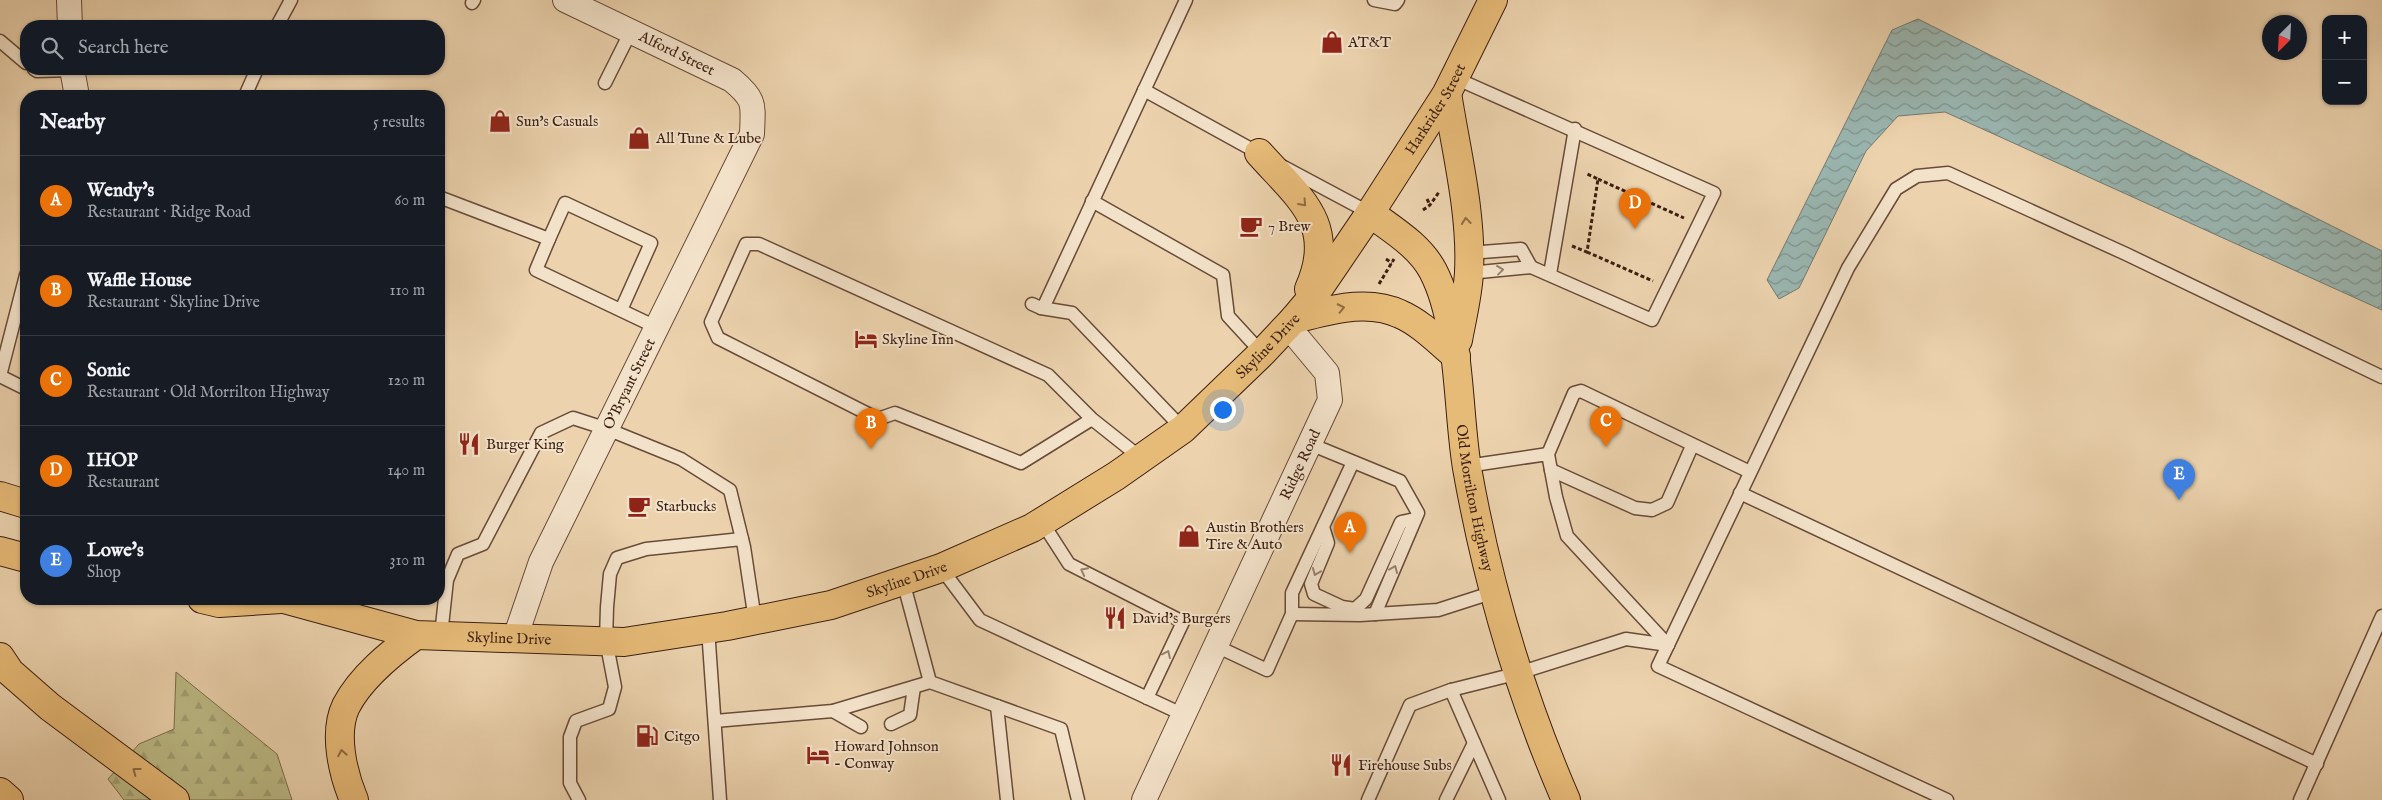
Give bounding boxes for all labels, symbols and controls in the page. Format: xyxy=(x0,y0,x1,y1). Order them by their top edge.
north arrow xyxy=(2262,15,2307,60)
map controls xyxy=(2322,15,2367,105)
button: + xyxy=(2322,15,2367,60)
search box xyxy=(20,20,445,75)
street label: Alford Street xyxy=(635,27,718,80)
shop icon: AT&T xyxy=(1319,29,1345,55)
place label: AT&T xyxy=(1347,33,1391,52)
icon: search xyxy=(38,34,66,62)
text: Search here xyxy=(78,36,169,60)
street label: Harkrider Street xyxy=(1401,60,1470,159)
button: − xyxy=(2322,60,2367,105)
shop icon: Sun's Casuals xyxy=(487,108,513,134)
text: Nearby xyxy=(40,109,105,136)
place label: Sun's Casuals xyxy=(516,112,598,131)
text: 5 results xyxy=(373,113,425,133)
shop icon: All Tune & Lube xyxy=(626,125,652,151)
place label: All Tune & Lube xyxy=(655,129,761,148)
text: Wendy's xyxy=(87,179,154,203)
pin: D xyxy=(1619,188,1651,229)
text: A xyxy=(51,191,61,211)
text: 60 m xyxy=(395,191,425,211)
one-way arrow xyxy=(1297,197,1306,206)
text: Restaurant · Ridge Road xyxy=(87,203,251,223)
cafe icon: 7 Brew xyxy=(1238,213,1264,239)
place label: 7 Brew xyxy=(1268,217,1312,236)
one-way arrow xyxy=(1461,217,1472,225)
one-way arrow xyxy=(1496,265,1504,276)
text: Waffle House xyxy=(87,269,191,293)
text: B xyxy=(51,281,61,301)
text: 110 m xyxy=(389,281,425,301)
text: Restaurant · Skyline Drive xyxy=(87,293,260,313)
one-way arrow xyxy=(1337,303,1346,314)
street label: Skyline Drive xyxy=(1232,310,1305,383)
hotel icon: Skyline Inn xyxy=(853,326,879,352)
place label: Skyline Inn xyxy=(882,330,954,349)
street label: O'Bryant Street xyxy=(599,335,660,433)
text: Sonic xyxy=(87,359,130,383)
text: C xyxy=(50,371,62,391)
text: 120 m xyxy=(388,371,425,391)
text: Restaurant · Old Morrilton Highway xyxy=(87,383,330,403)
your location xyxy=(1210,397,1236,423)
pin: C xyxy=(1590,406,1622,447)
pin: B xyxy=(855,408,887,449)
street label: Old Morrilton Highway xyxy=(1452,423,1498,574)
street label: Ridge Road xyxy=(1276,426,1325,503)
restaurant icon: Burger King xyxy=(456,431,482,457)
place label: Burger King xyxy=(486,435,565,454)
text: IHOP xyxy=(87,449,138,473)
pin: E xyxy=(2163,459,2195,500)
text: D xyxy=(50,461,62,481)
text: 140 m xyxy=(387,461,425,481)
text: Restaurant xyxy=(87,473,160,493)
cafe icon: Starbucks xyxy=(626,493,652,519)
place label: Starbucks xyxy=(656,497,716,516)
pin: A xyxy=(1334,512,1366,553)
place label: Austin Brothers Tire & Auto xyxy=(1205,518,1304,554)
shop icon: Austin Brothers Tire & Auto xyxy=(1176,523,1202,549)
text: Lowe's xyxy=(87,539,144,563)
text: E xyxy=(50,551,62,571)
text: 310 m xyxy=(389,551,425,571)
street label: Skyline Drive xyxy=(864,557,950,602)
text: Shop xyxy=(87,563,121,583)
one-way arrow xyxy=(1388,565,1399,574)
one-way arrow xyxy=(1081,567,1090,577)
one-way arrow xyxy=(1312,567,1322,576)
restaurant icon: David's Burgers xyxy=(1102,605,1128,631)
place label: David's Burgers xyxy=(1132,609,1231,628)
street label: Skyline Drive xyxy=(467,628,552,650)
one-way arrow xyxy=(1161,650,1171,659)
fuel station icon: Citgo xyxy=(634,723,660,749)
place label: Citgo xyxy=(664,727,700,746)
place label: Howard Johnson - Conway xyxy=(834,737,939,773)
hotel icon: Howard Johnson - Conway xyxy=(805,742,831,768)
one-way arrow xyxy=(338,749,348,757)
restaurant icon: Firehouse Subs xyxy=(1328,752,1354,778)
place label: Firehouse Subs xyxy=(1358,756,1452,775)
one-way arrow xyxy=(132,768,142,777)

